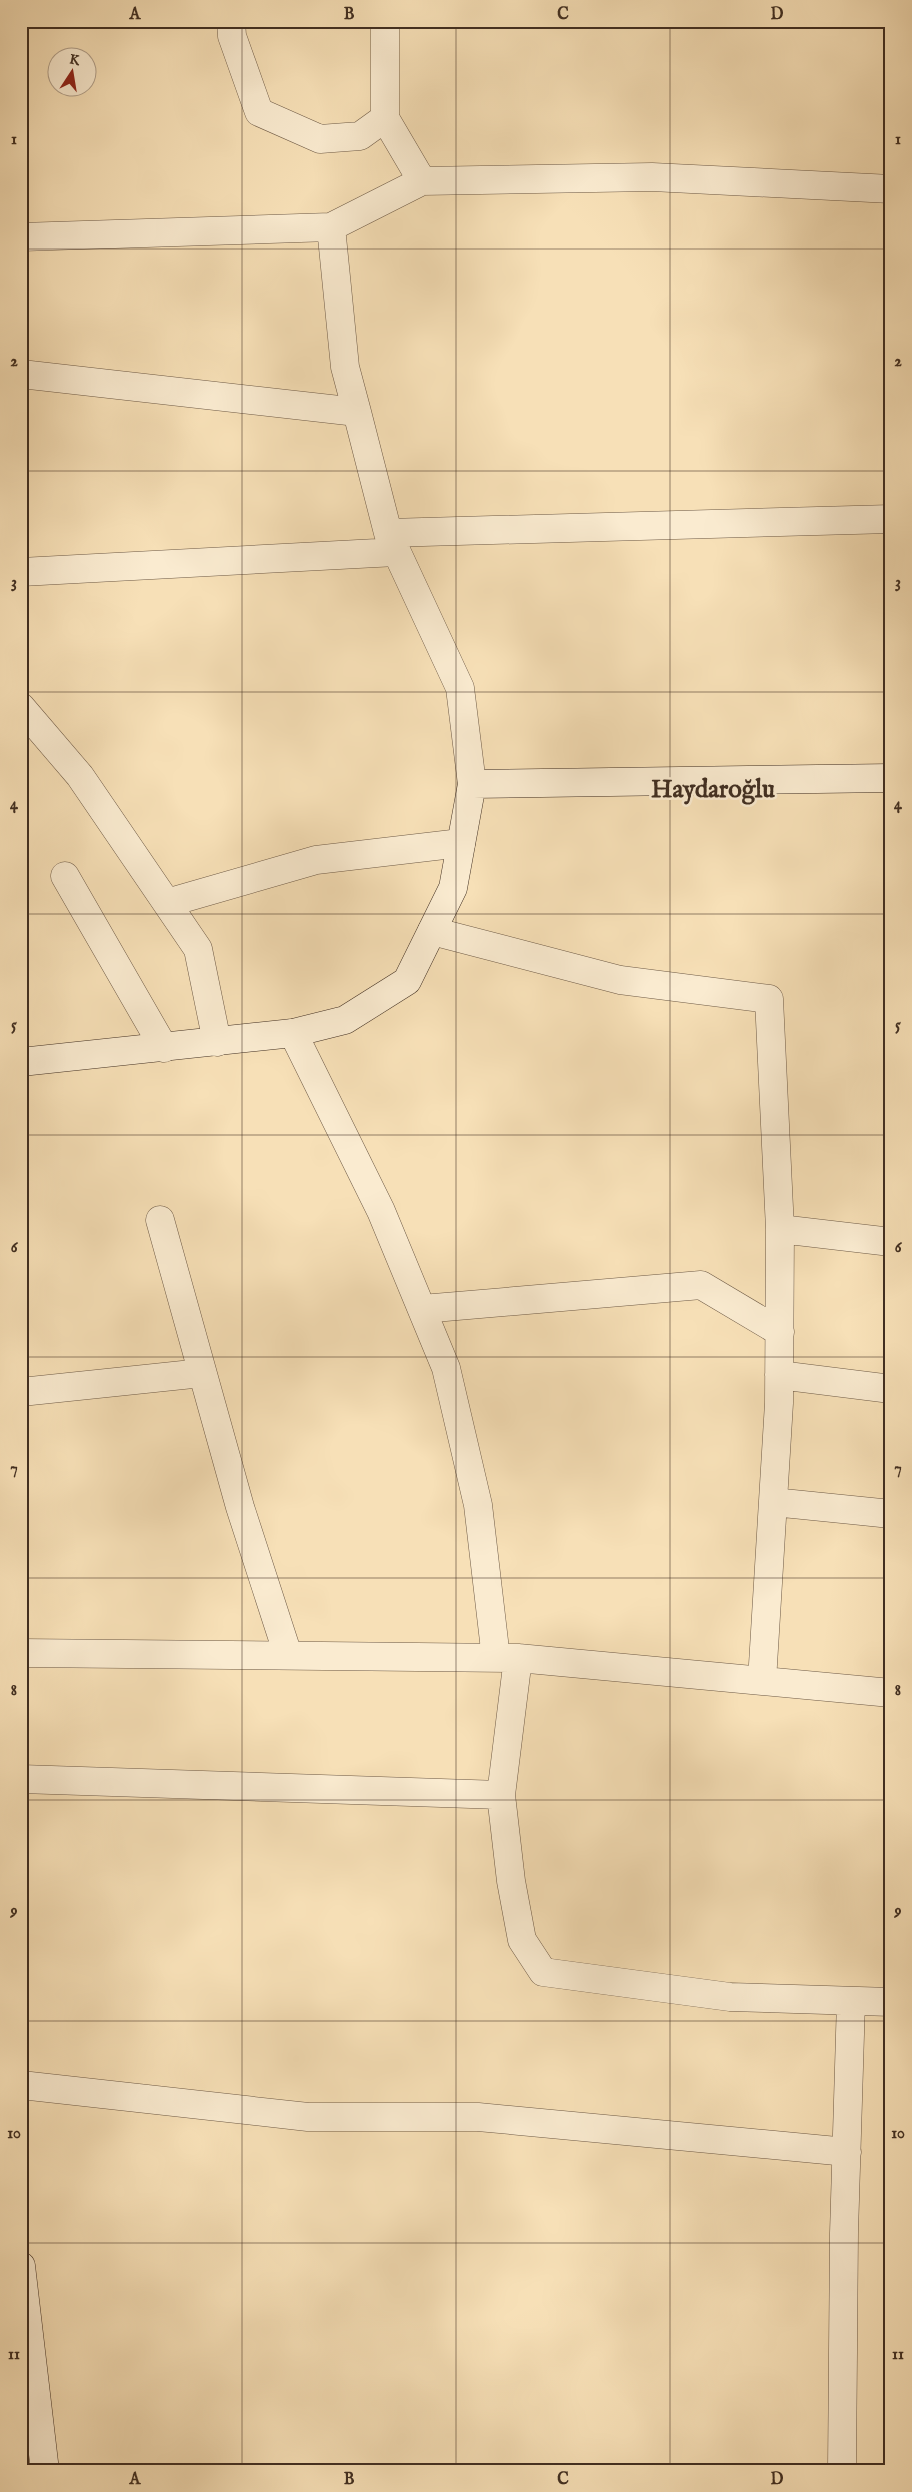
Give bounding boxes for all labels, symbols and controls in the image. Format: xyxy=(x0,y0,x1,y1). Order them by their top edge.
text: A xyxy=(129,5,142,25)
text: B xyxy=(344,5,355,25)
text: C xyxy=(557,5,569,25)
text: D xyxy=(771,5,784,25)
north arrow xyxy=(48,48,98,98)
text: K xyxy=(68,50,82,70)
text: 1 xyxy=(11,130,17,150)
text: 1 xyxy=(895,130,901,150)
text: 2 xyxy=(10,352,18,372)
text: 2 xyxy=(894,352,902,372)
text: 3 xyxy=(11,573,17,593)
text: 3 xyxy=(895,573,901,593)
district label: Haydaroğlu xyxy=(651,774,775,806)
text: 4 xyxy=(10,795,19,815)
text: 4 xyxy=(894,795,903,815)
text: 5 xyxy=(11,1016,17,1036)
text: 5 xyxy=(895,1016,901,1036)
text: 6 xyxy=(11,1238,19,1258)
text: 6 xyxy=(895,1238,903,1258)
text: 7 xyxy=(10,1459,18,1479)
text: 7 xyxy=(894,1459,902,1479)
text: 8 xyxy=(11,1681,17,1701)
text: 8 xyxy=(895,1681,901,1701)
text: 9 xyxy=(10,1902,18,1922)
text: 9 xyxy=(894,1902,902,1922)
text: 10 xyxy=(7,2124,21,2144)
text: 10 xyxy=(891,2124,905,2144)
text: 11 xyxy=(8,2345,20,2365)
text: 11 xyxy=(892,2345,904,2365)
text: A xyxy=(129,2470,142,2490)
text: B xyxy=(344,2470,355,2490)
text: C xyxy=(557,2470,569,2490)
text: D xyxy=(771,2470,784,2490)

